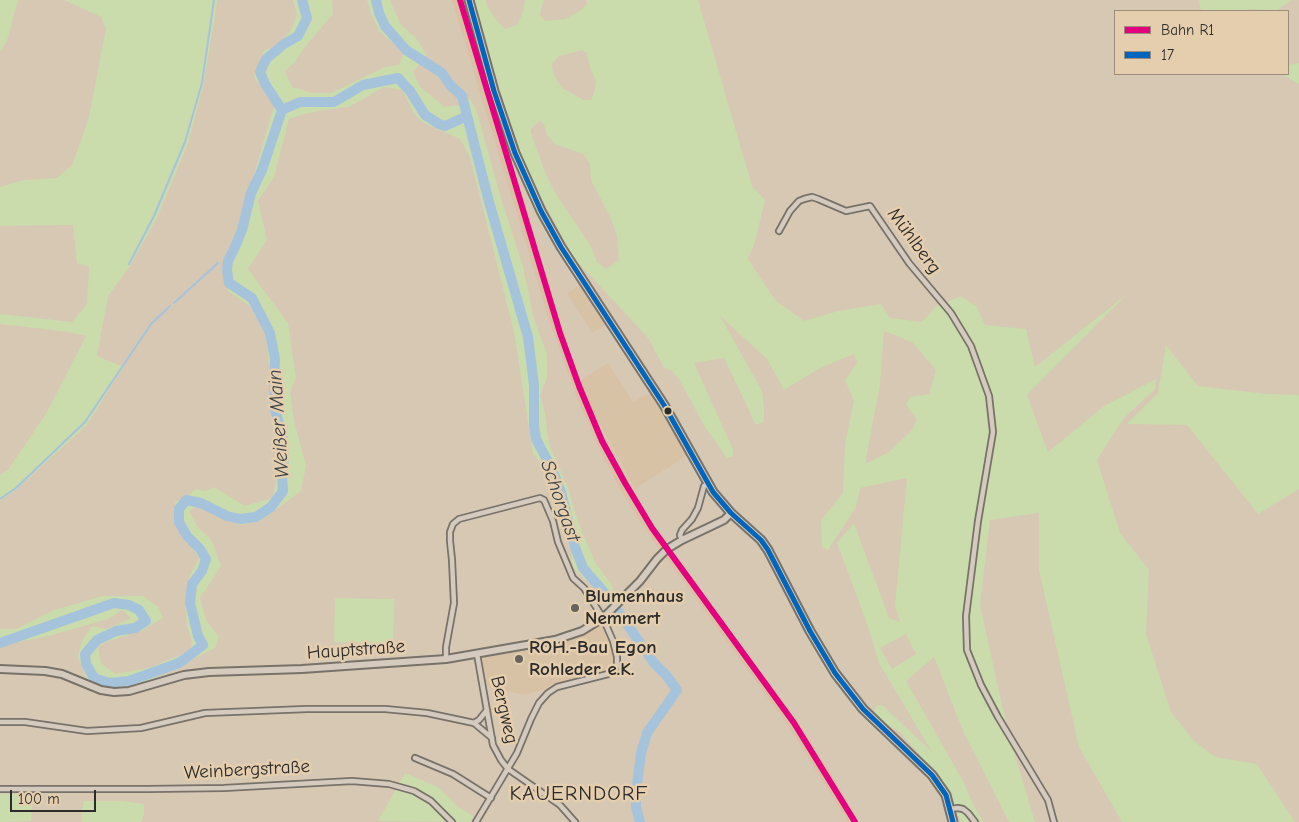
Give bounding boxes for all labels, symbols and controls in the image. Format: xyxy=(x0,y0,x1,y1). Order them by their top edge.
legend xyxy=(1114,10,1289,75)
text: Bahn R1 xyxy=(1161,21,1214,39)
text: 17 xyxy=(1161,46,1174,64)
street label: Mühlberg xyxy=(882,203,946,279)
water label: Weißer Main xyxy=(263,369,295,479)
unlabelled marker xyxy=(663,406,673,416)
water label: Schorgast xyxy=(535,457,585,545)
place label: Blumenhaus Nemmert xyxy=(585,586,683,630)
marker: Blumenhaus Nemmert xyxy=(569,602,581,614)
street label: Hauptstraße xyxy=(306,635,406,665)
place label: ROH.-Bau Egon Rohleder e.K. xyxy=(529,637,657,681)
marker: ROH.-Bau Egon Rohleder e.K. xyxy=(513,653,525,665)
street label: Bergweg xyxy=(485,674,523,746)
street label: Weinbergstraße xyxy=(183,755,311,785)
scale bar xyxy=(12,780,99,812)
district label: KAUERNDORF xyxy=(508,781,650,807)
text: 100 m xyxy=(18,790,60,808)

